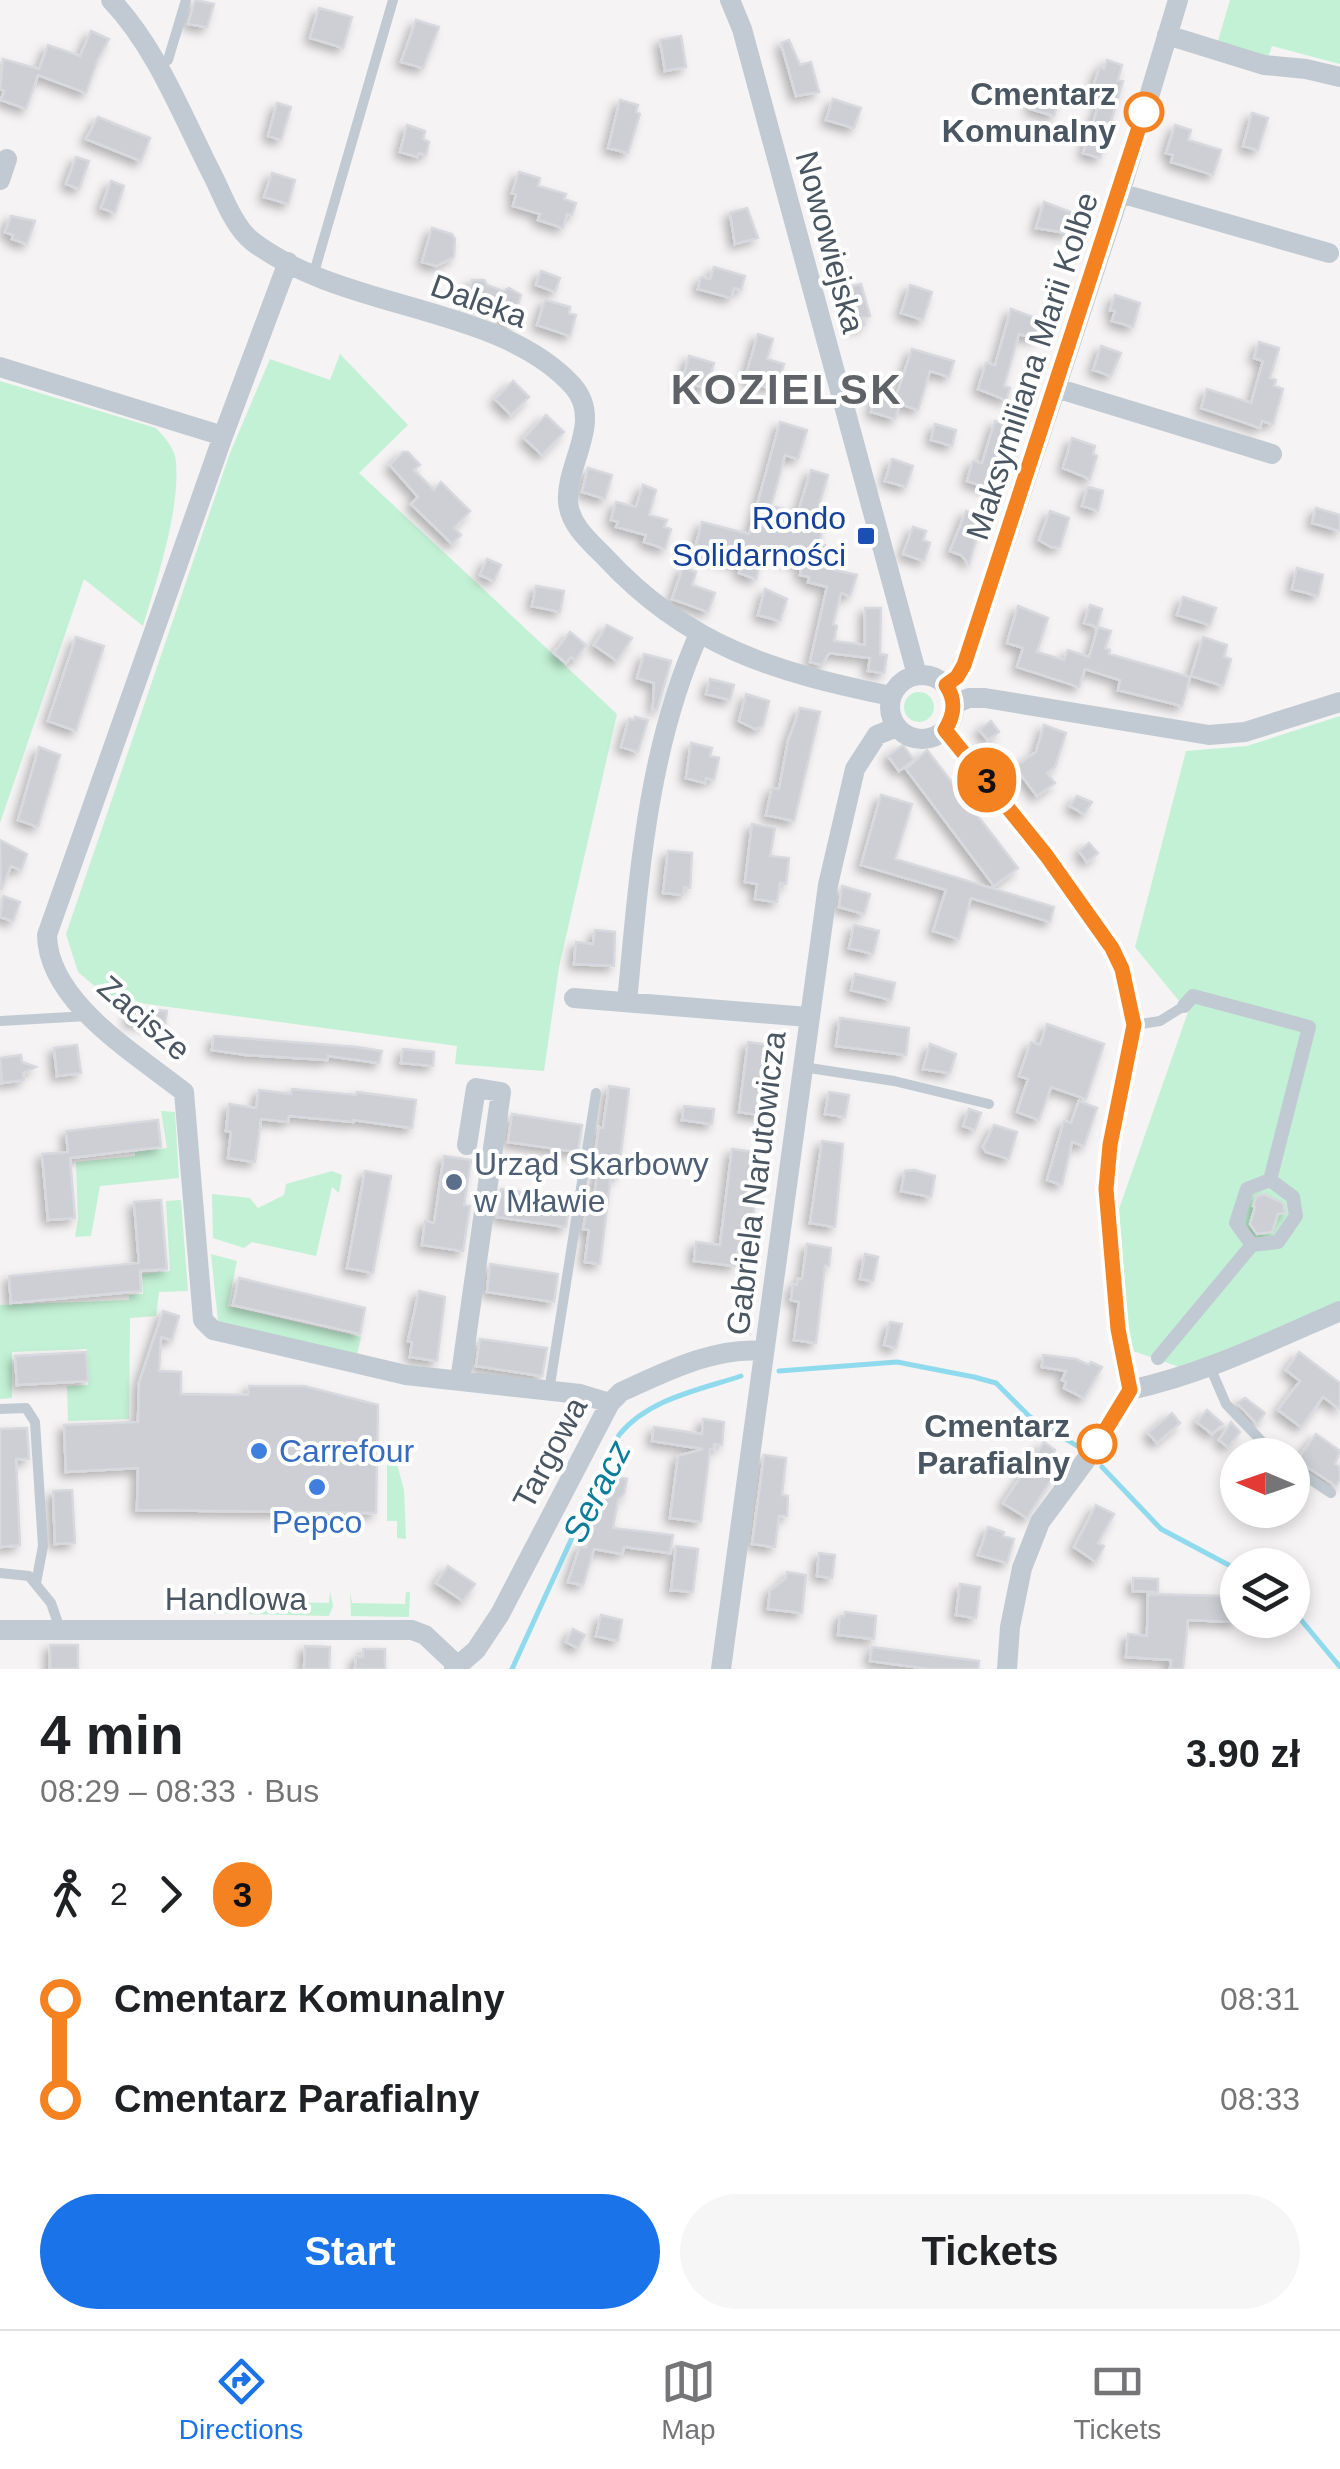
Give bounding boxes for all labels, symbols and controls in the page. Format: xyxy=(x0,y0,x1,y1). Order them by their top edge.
place label: Cmentarz Komunalny xyxy=(942,76,1116,149)
marker: Cmentarz Komunalny xyxy=(1125,93,1163,131)
street label: Nowowiejska xyxy=(788,147,872,337)
street label: Maksymiliana Marii Kolbe xyxy=(959,188,1105,544)
street label: Daleka xyxy=(426,267,532,335)
district label: KOZIELSK xyxy=(671,366,903,413)
place label: Rondo Solidarności xyxy=(672,500,846,573)
marker: Rondo Solidarności xyxy=(855,525,877,547)
line badge: 3 xyxy=(954,748,1020,812)
text: 3 xyxy=(977,761,997,800)
street label: Zacisze xyxy=(91,968,197,1068)
street label: Gabriela Narutowicza xyxy=(719,1029,793,1337)
place label: Urząd Skarbowy w Mławie xyxy=(473,1146,709,1219)
marker: Urząd Skarbowy w Mławie xyxy=(443,1171,465,1193)
street label: Targowa xyxy=(506,1391,594,1515)
place label: Cmentarz Parafialny xyxy=(917,1408,1070,1481)
marker: Cmentarz Parafialny xyxy=(1078,1425,1116,1463)
place label: Carrefour xyxy=(279,1433,415,1469)
water label: Seracz xyxy=(554,1433,638,1548)
north arrow xyxy=(1220,1438,1310,1528)
map controls xyxy=(1220,1438,1310,1638)
marker: Carrefour xyxy=(248,1440,270,1462)
marker: Pepco xyxy=(306,1476,328,1498)
place label: Pepco xyxy=(272,1504,362,1540)
button: layers xyxy=(1220,1548,1310,1638)
street label: Handlowa xyxy=(165,1581,307,1617)
text: 4 min xyxy=(40,1704,184,1766)
text: 3.90 zł xyxy=(1186,1733,1300,1775)
text: 08:29 – 08:33 · Bus xyxy=(40,1773,319,1809)
icon: walk xyxy=(40,1867,95,1922)
icon: forward xyxy=(143,1867,198,1922)
text: 3 xyxy=(233,1875,252,1914)
text: 2 xyxy=(110,1876,128,1912)
text: Cmentarz Komunalny xyxy=(114,1978,505,2020)
text: 08:31 xyxy=(1220,1981,1300,2017)
text: Cmentarz Parafialny xyxy=(114,2078,479,2120)
text: 08:33 xyxy=(1220,2081,1300,2117)
button: Start xyxy=(40,2194,660,2309)
button: Tickets xyxy=(680,2194,1300,2309)
tab: Directions xyxy=(179,2354,303,2446)
tab: Map xyxy=(661,2354,716,2446)
tab: Tickets xyxy=(1074,2354,1161,2446)

